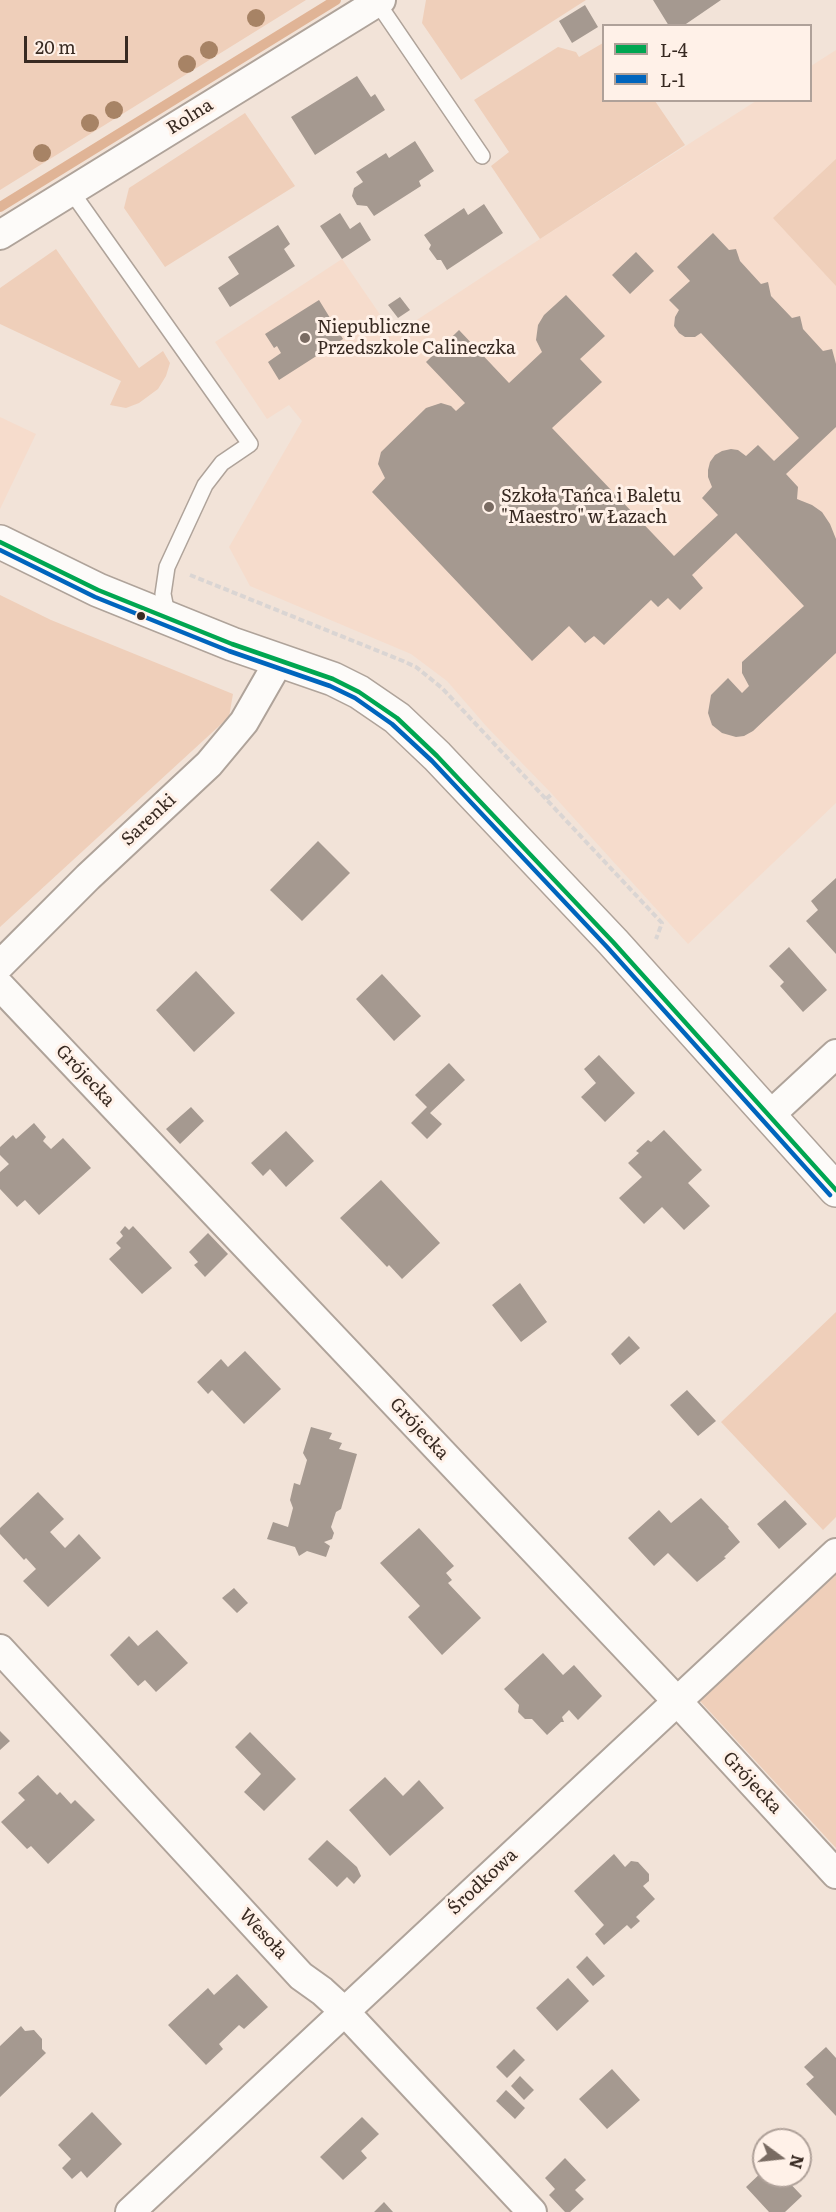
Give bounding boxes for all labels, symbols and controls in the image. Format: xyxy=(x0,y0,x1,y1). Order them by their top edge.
scale bar xyxy=(27,24,130,62)
legend xyxy=(602,24,812,102)
text: 20 m xyxy=(35,33,76,60)
text: L-4 xyxy=(660,36,688,63)
text: L-1 xyxy=(660,66,685,93)
street label: Rolna xyxy=(163,95,217,139)
place label: Niepubliczne Przedszkole Calineczka xyxy=(317,317,516,360)
marker: Niepubliczne Przedszkole Calineczka xyxy=(298,331,312,345)
place label: Szkoła Tańca i Baletu "Maestro" w Łazach xyxy=(501,486,681,528)
marker: Szkoła Tańca i Baletu "Maestro" w Łazach xyxy=(482,500,496,514)
unlabelled marker xyxy=(135,610,147,622)
street label: Sarenki xyxy=(117,789,181,851)
street label: Grójecka xyxy=(51,1041,119,1111)
street label: Grójecka xyxy=(385,1394,453,1464)
street label: Grójecka xyxy=(718,1748,786,1818)
street label: Środkowa xyxy=(444,1844,522,1920)
street label: Wesoła xyxy=(234,1904,292,1964)
north arrow xyxy=(752,2128,812,2188)
text: N xyxy=(784,2153,811,2172)

